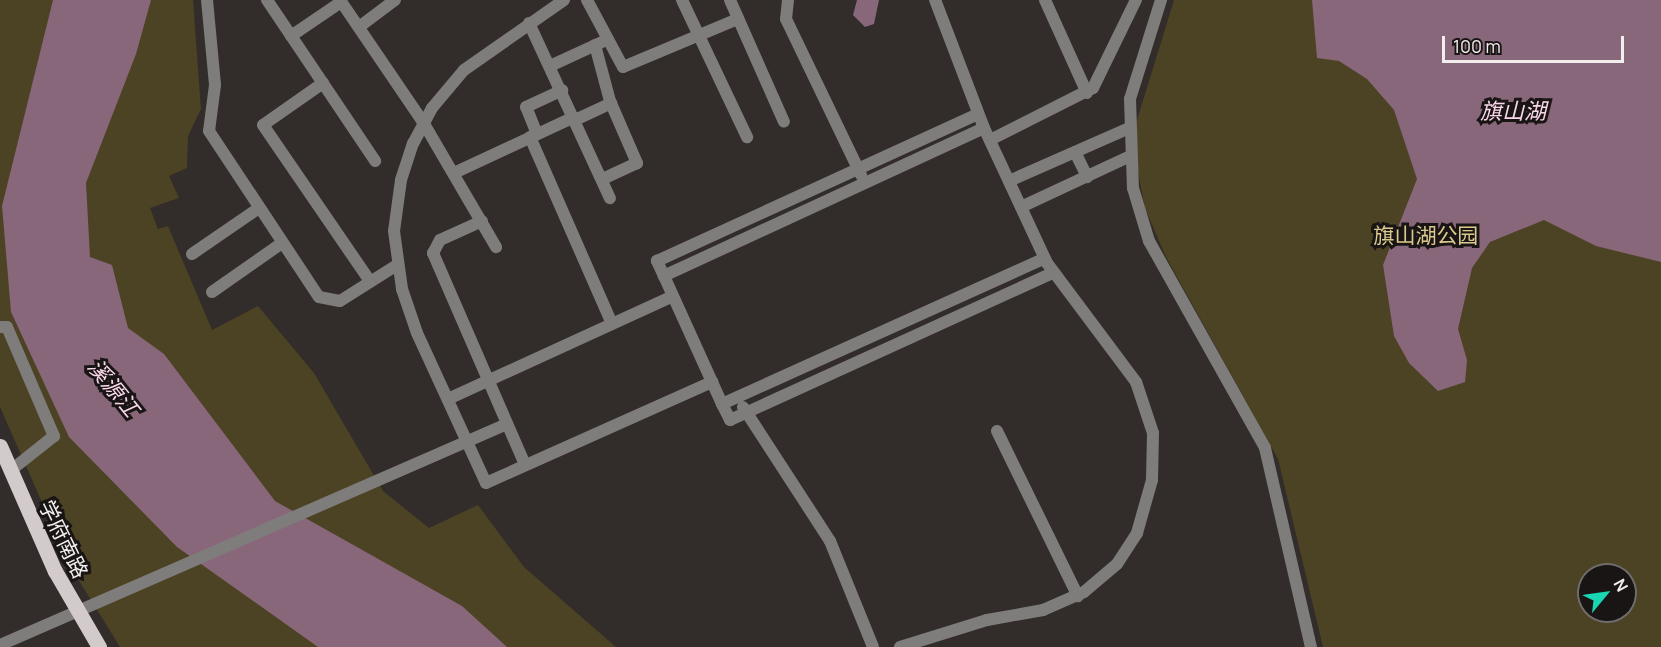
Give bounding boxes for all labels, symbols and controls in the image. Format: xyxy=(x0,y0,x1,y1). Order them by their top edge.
scale bar xyxy=(1445,24,1626,62)
text: 100 m xyxy=(1453,34,1501,58)
water label: 旗山湖 xyxy=(1480,99,1546,125)
park label: 旗山湖公园 xyxy=(1374,222,1478,248)
water label: 溪源江 xyxy=(82,354,144,422)
street label: 学府南路 xyxy=(34,496,94,582)
north arrow xyxy=(1577,563,1637,623)
text: N xyxy=(1609,575,1633,596)

